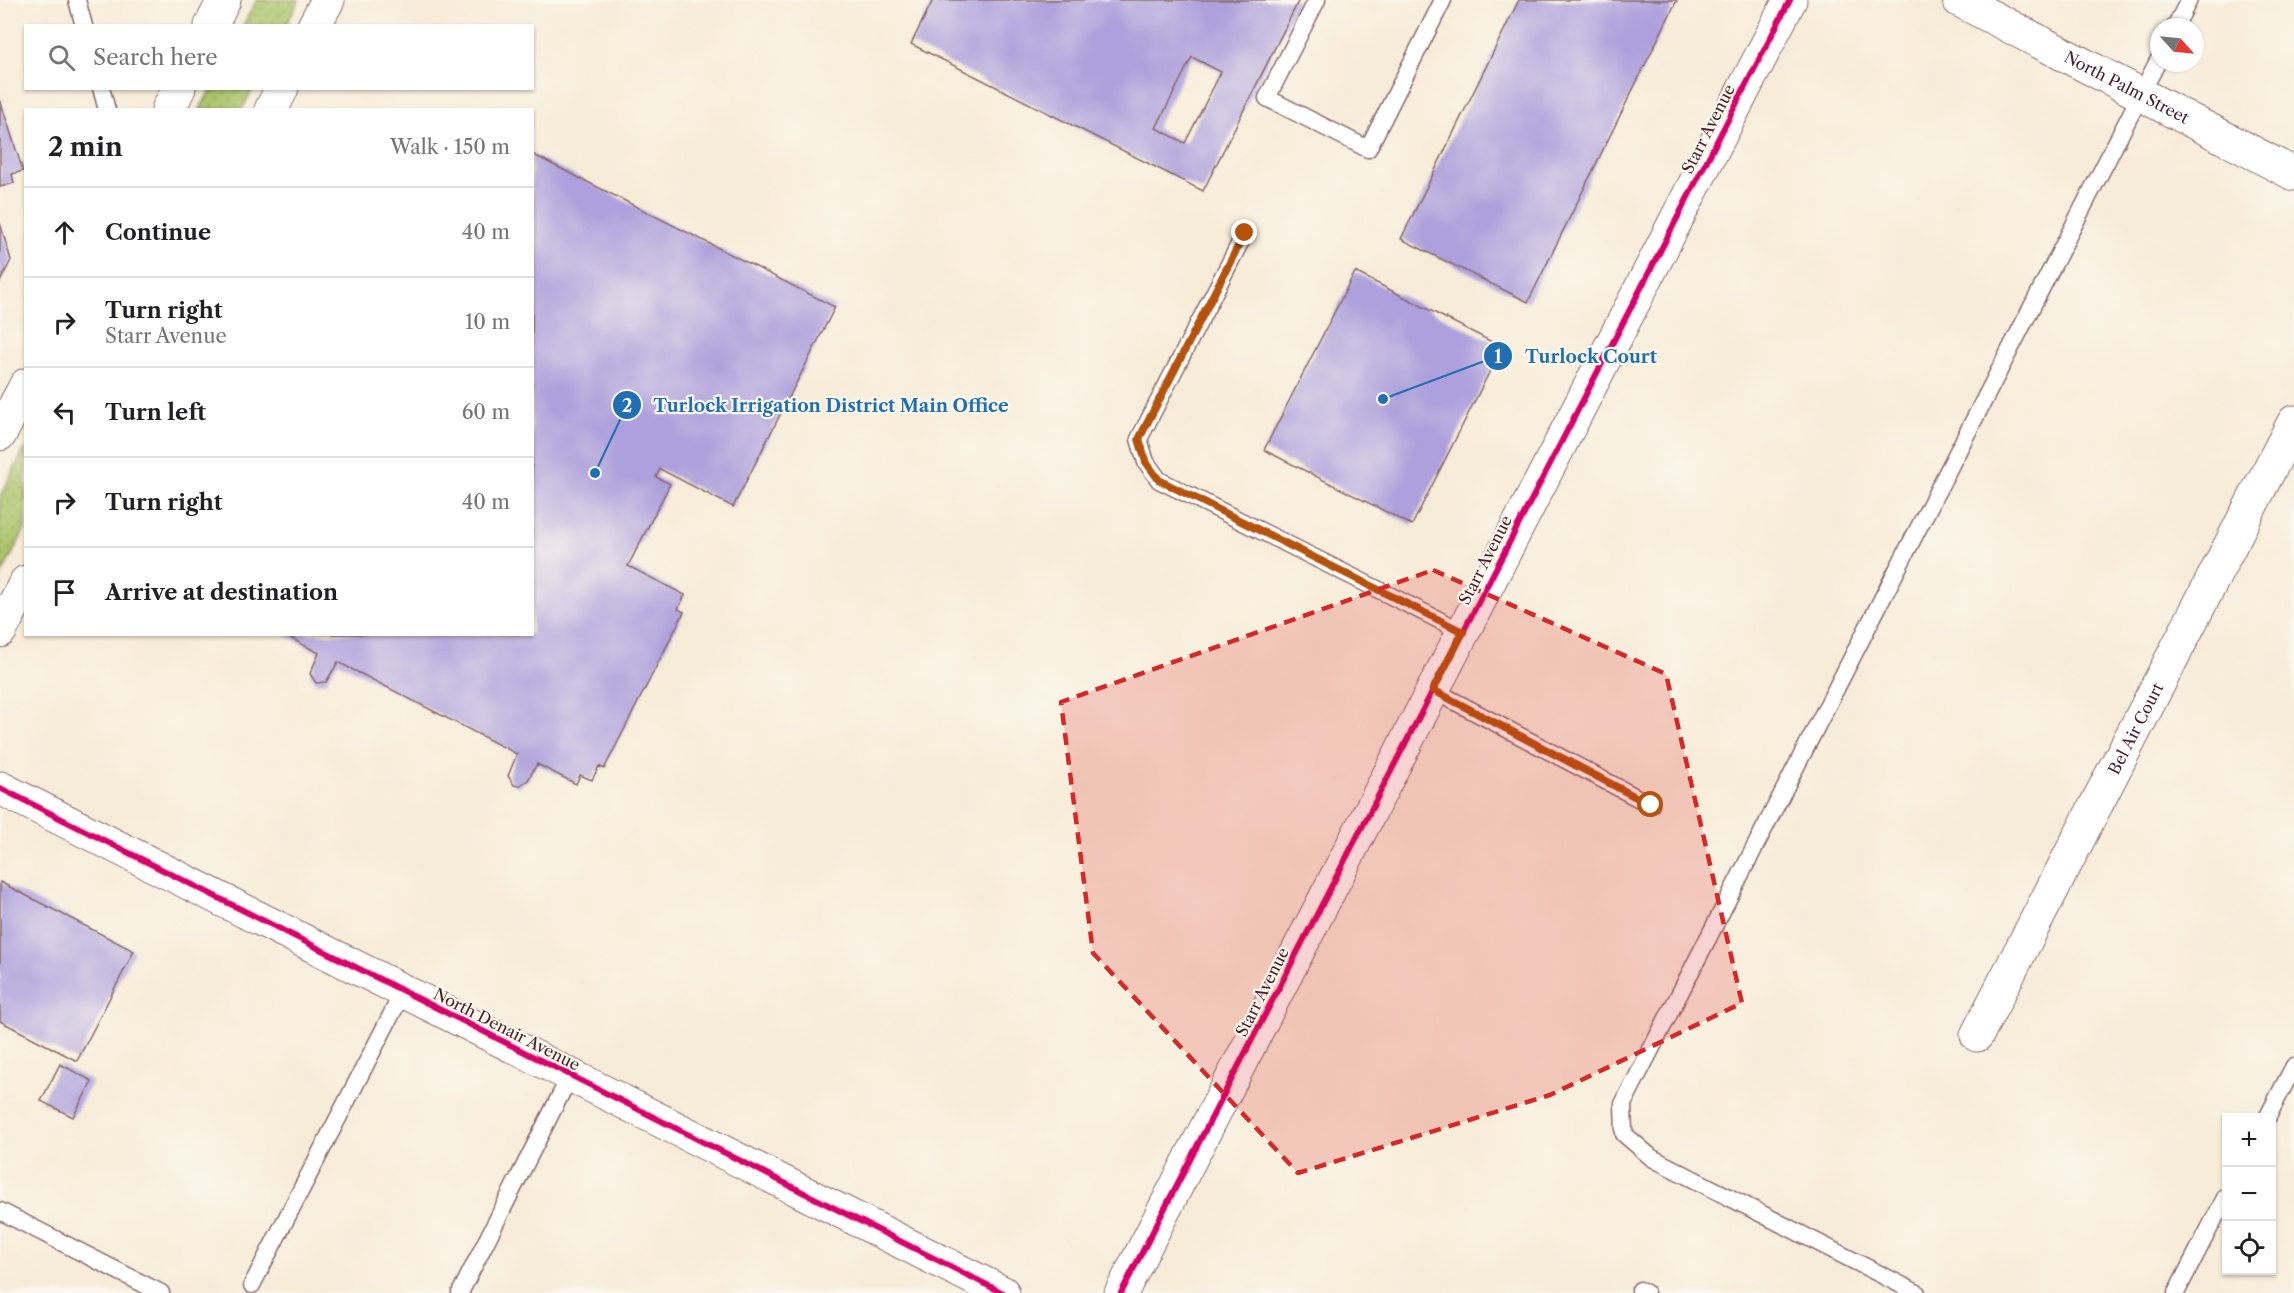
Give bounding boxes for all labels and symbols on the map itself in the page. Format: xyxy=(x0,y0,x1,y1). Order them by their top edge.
north arrow xyxy=(2150,18,2204,72)
street label: North Palm Street xyxy=(2061,47,2193,128)
street label: Starr Avenue xyxy=(1677,81,1739,177)
route end xyxy=(1231,219,1257,245)
callout: Turlock Court xyxy=(1483,338,1669,374)
text: 1 xyxy=(1494,346,1502,368)
text: Turlock Court xyxy=(1525,346,1658,368)
callout: Turlock Irrigation District Main Office xyxy=(612,387,1021,423)
text: 2 xyxy=(622,395,632,417)
text: Turlock Irrigation District Main Office xyxy=(653,395,1009,417)
street label: Starr Avenue xyxy=(1454,512,1516,608)
street label: Bel Air Court xyxy=(2104,679,2168,778)
route start xyxy=(1637,791,1663,817)
street label: Starr Avenue xyxy=(1231,944,1293,1040)
street label: North Denair Avenue xyxy=(431,983,583,1075)

